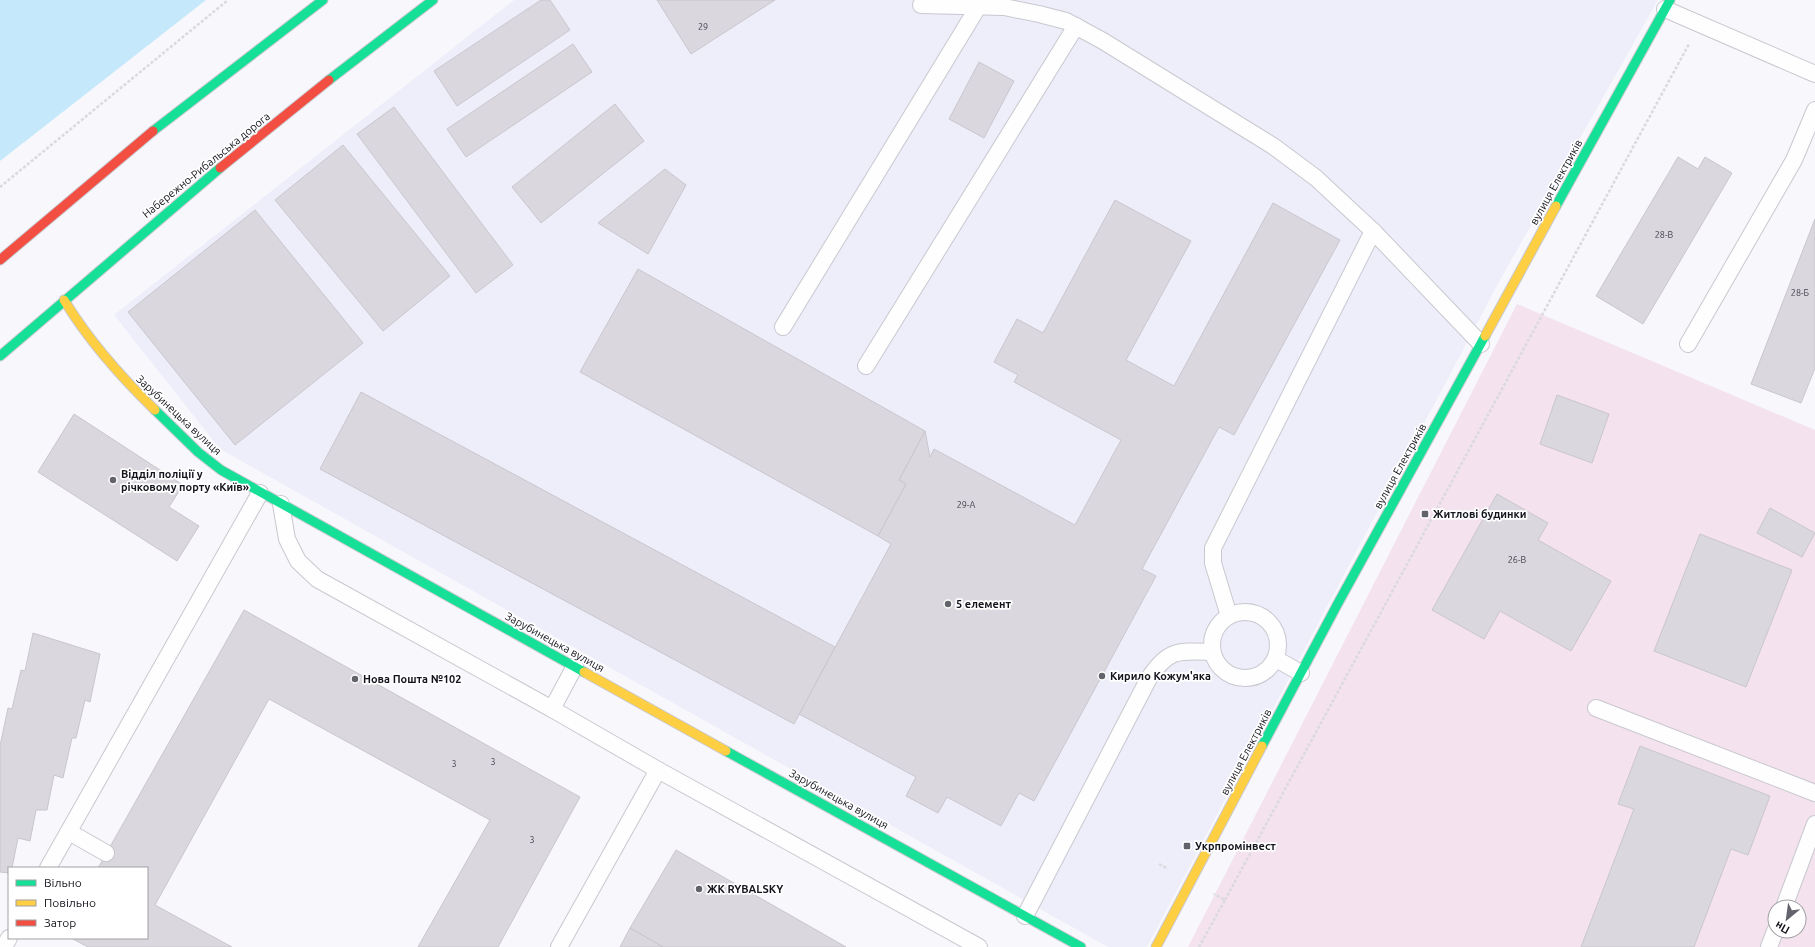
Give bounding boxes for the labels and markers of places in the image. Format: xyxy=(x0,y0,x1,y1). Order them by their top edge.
place label: Відділ поліції у річковому порту «Київ» xyxy=(121,468,249,493)
marker: Відділ поліції у річковому порту «Київ» xyxy=(108,475,118,485)
place label: Житлові будинки xyxy=(1433,508,1527,520)
marker: Житлові будинки xyxy=(1420,509,1430,519)
place label: 5 елемент xyxy=(956,598,1011,610)
marker: 5 елемент xyxy=(943,599,953,609)
place label: Кирило Кожум'яка xyxy=(1110,670,1211,682)
marker: Кирило Кожум'яка xyxy=(1097,671,1107,681)
place label: Нова Пошта №102 xyxy=(363,673,462,685)
marker: Нова Пошта №102 xyxy=(350,674,360,684)
place label: Укрпромінвест xyxy=(1195,840,1276,852)
marker: Укрпромінвест xyxy=(1182,841,1192,851)
place label: ЖК RYBALSKY xyxy=(707,883,783,895)
marker: ЖК RYBALSKY xyxy=(694,884,704,894)

